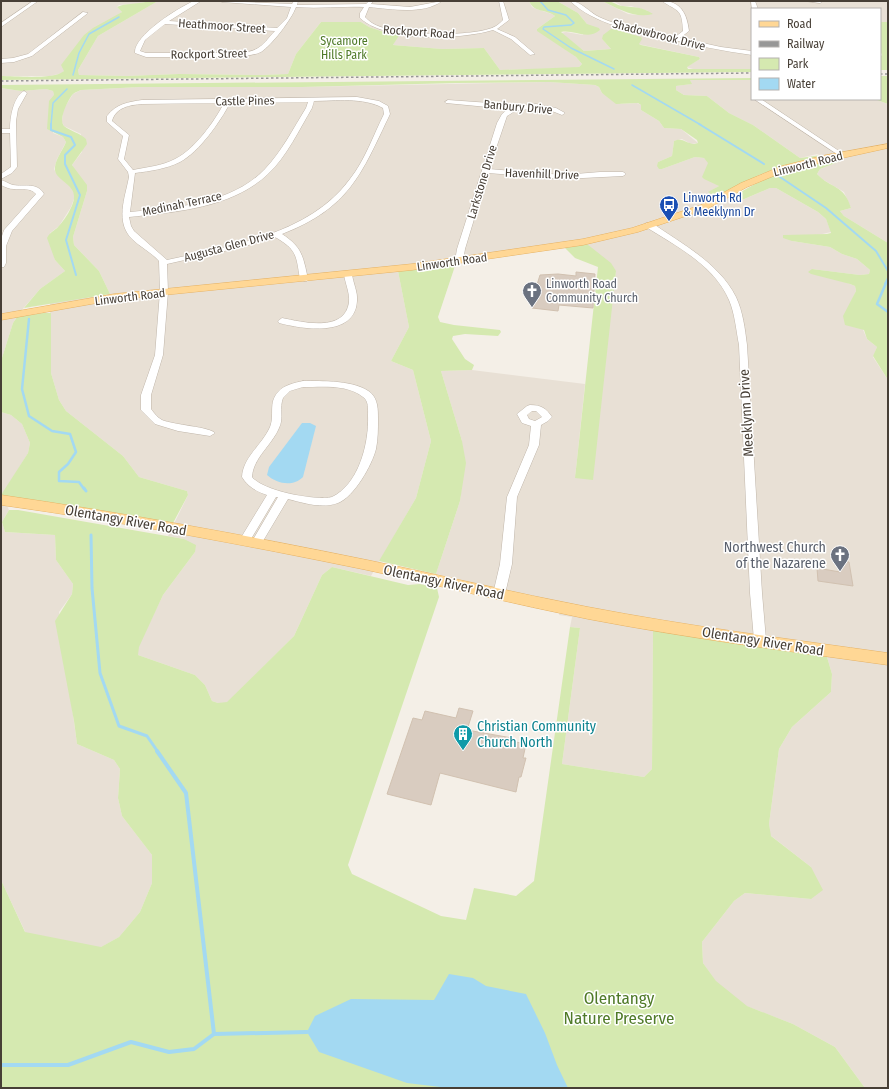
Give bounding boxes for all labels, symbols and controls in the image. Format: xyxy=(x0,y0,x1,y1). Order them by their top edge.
legend xyxy=(751,8,881,100)
street label: Heathmoor Street xyxy=(178,16,266,36)
street label: Shadowbrook Drive xyxy=(611,17,707,53)
text: Road xyxy=(787,17,812,31)
street label: Rockport Road xyxy=(383,23,455,41)
park label: Sycamore Hills Park xyxy=(320,34,368,62)
text: Railway xyxy=(787,37,825,51)
street label: Rockport Street xyxy=(171,46,247,62)
text: Park xyxy=(787,57,809,71)
text: Water xyxy=(787,77,816,91)
street label: Castle Pines xyxy=(215,93,275,109)
street label: Banbury Drive xyxy=(483,97,553,117)
street label: Larkstone Drive xyxy=(464,143,500,221)
street label: Linworth Road xyxy=(772,149,844,179)
street label: Havenhill Drive xyxy=(505,166,579,182)
street label: Medinah Terrace xyxy=(141,189,223,219)
place label: Linworth Rd & Meeklynn Dr xyxy=(683,191,756,219)
bus stop icon: Linworth Rd & Meeklynn Dr xyxy=(658,194,680,222)
street label: Augusta Glen Drive xyxy=(183,227,276,265)
street label: Linworth Road xyxy=(416,250,488,274)
place label: Linworth Road Community Church xyxy=(546,277,638,305)
church icon: Linworth Road Community Church xyxy=(521,280,543,308)
street label: Linworth Road xyxy=(94,286,166,308)
street label: Meeklynn Drive xyxy=(736,369,757,457)
street label: Olentangy River Road xyxy=(64,501,188,540)
place label: Northwest Church of the Nazarene xyxy=(724,539,826,572)
church icon: Northwest Church of the Nazarene xyxy=(829,544,851,572)
street label: Olentangy River Road xyxy=(382,561,506,604)
street label: Olentangy River Road xyxy=(701,623,825,660)
place label: Christian Community Church North xyxy=(477,718,597,751)
building icon: Christian Community Church North xyxy=(452,723,474,751)
park label: Olentangy Nature Preserve xyxy=(564,988,674,1029)

